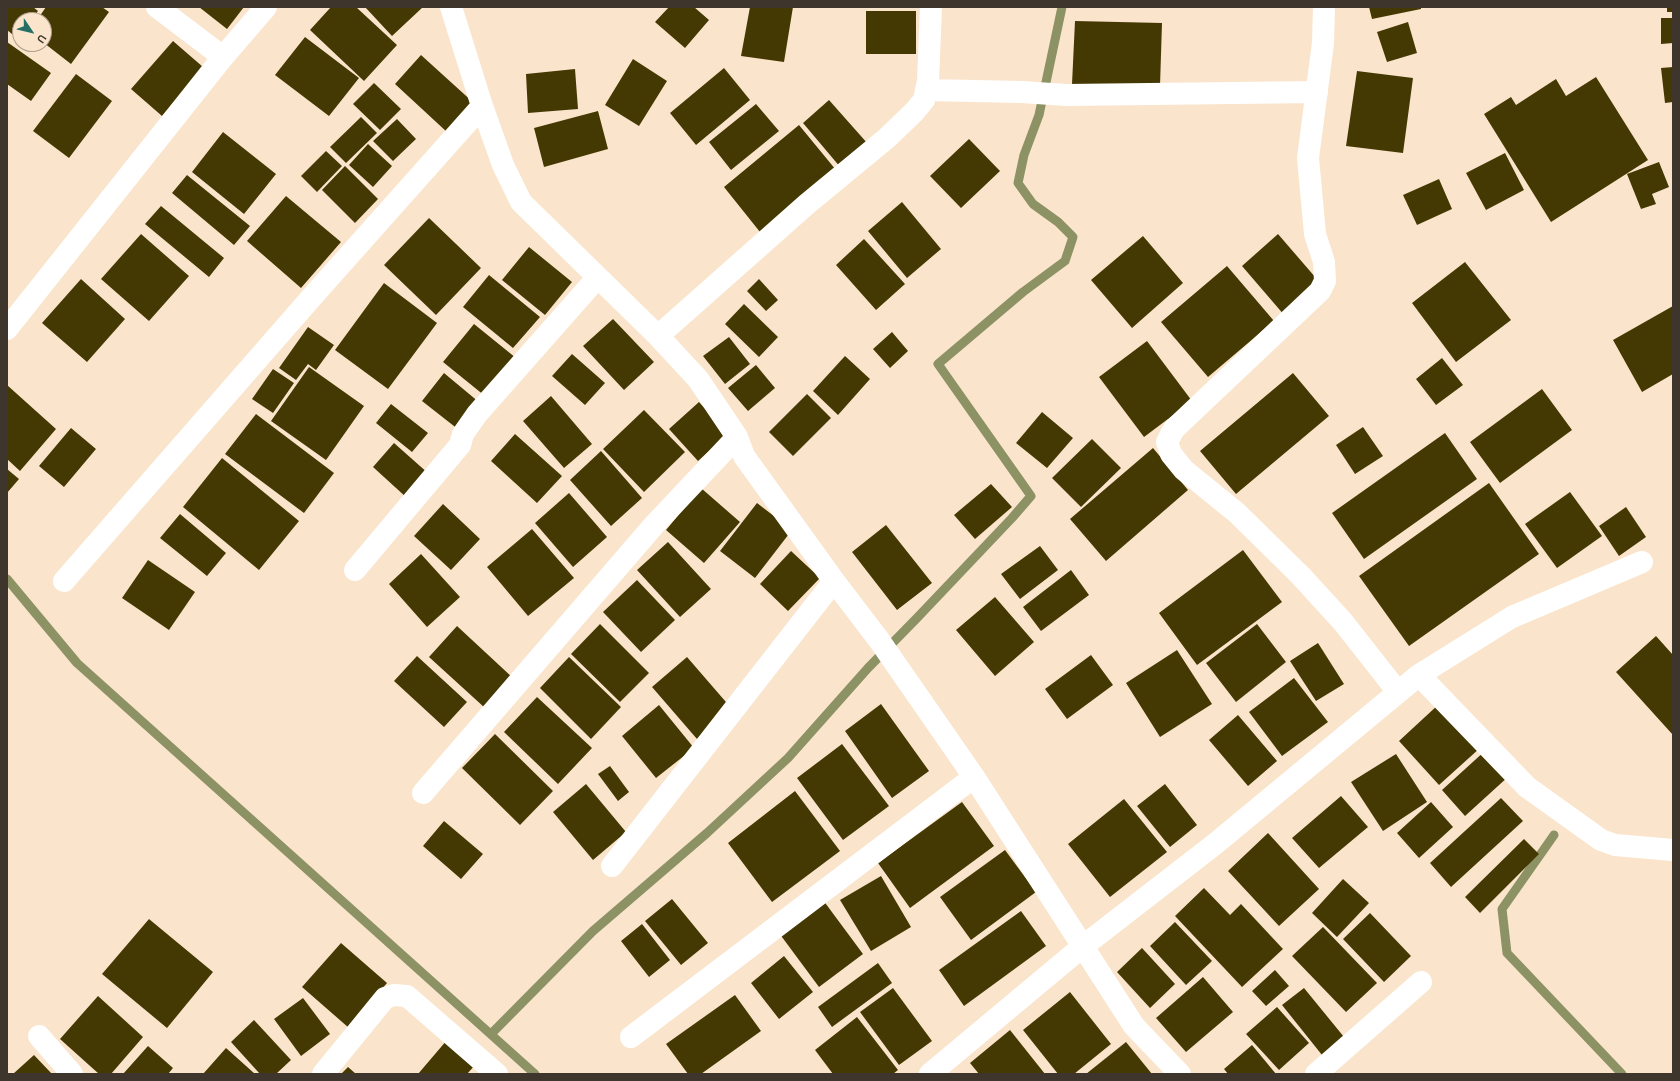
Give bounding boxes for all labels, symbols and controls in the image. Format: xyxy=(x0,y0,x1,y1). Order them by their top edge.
north arrow xyxy=(12,12,52,52)
text: U xyxy=(33,31,49,46)

